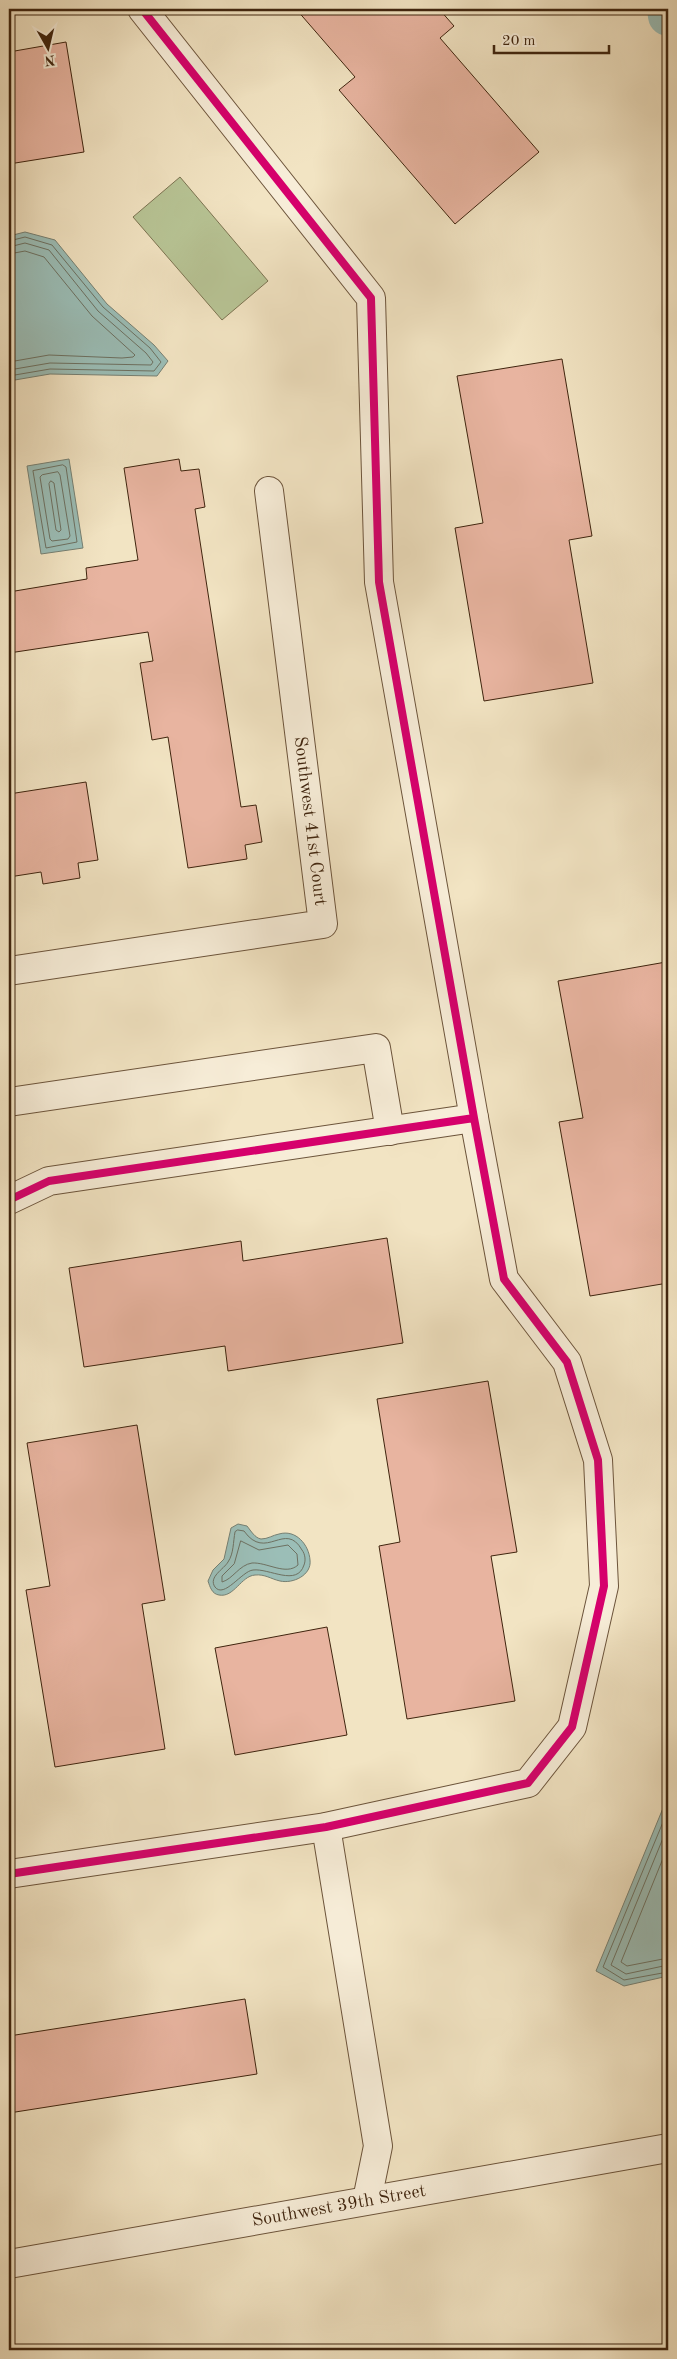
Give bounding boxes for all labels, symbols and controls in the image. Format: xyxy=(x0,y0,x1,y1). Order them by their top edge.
north arrow xyxy=(22,22,72,72)
scale bar xyxy=(494,22,610,54)
text: 20 m xyxy=(502,34,536,49)
text: N xyxy=(43,52,56,68)
street label: Southwest 41st Court xyxy=(291,735,329,907)
street label: Southwest 39th Street xyxy=(251,2182,427,2230)

